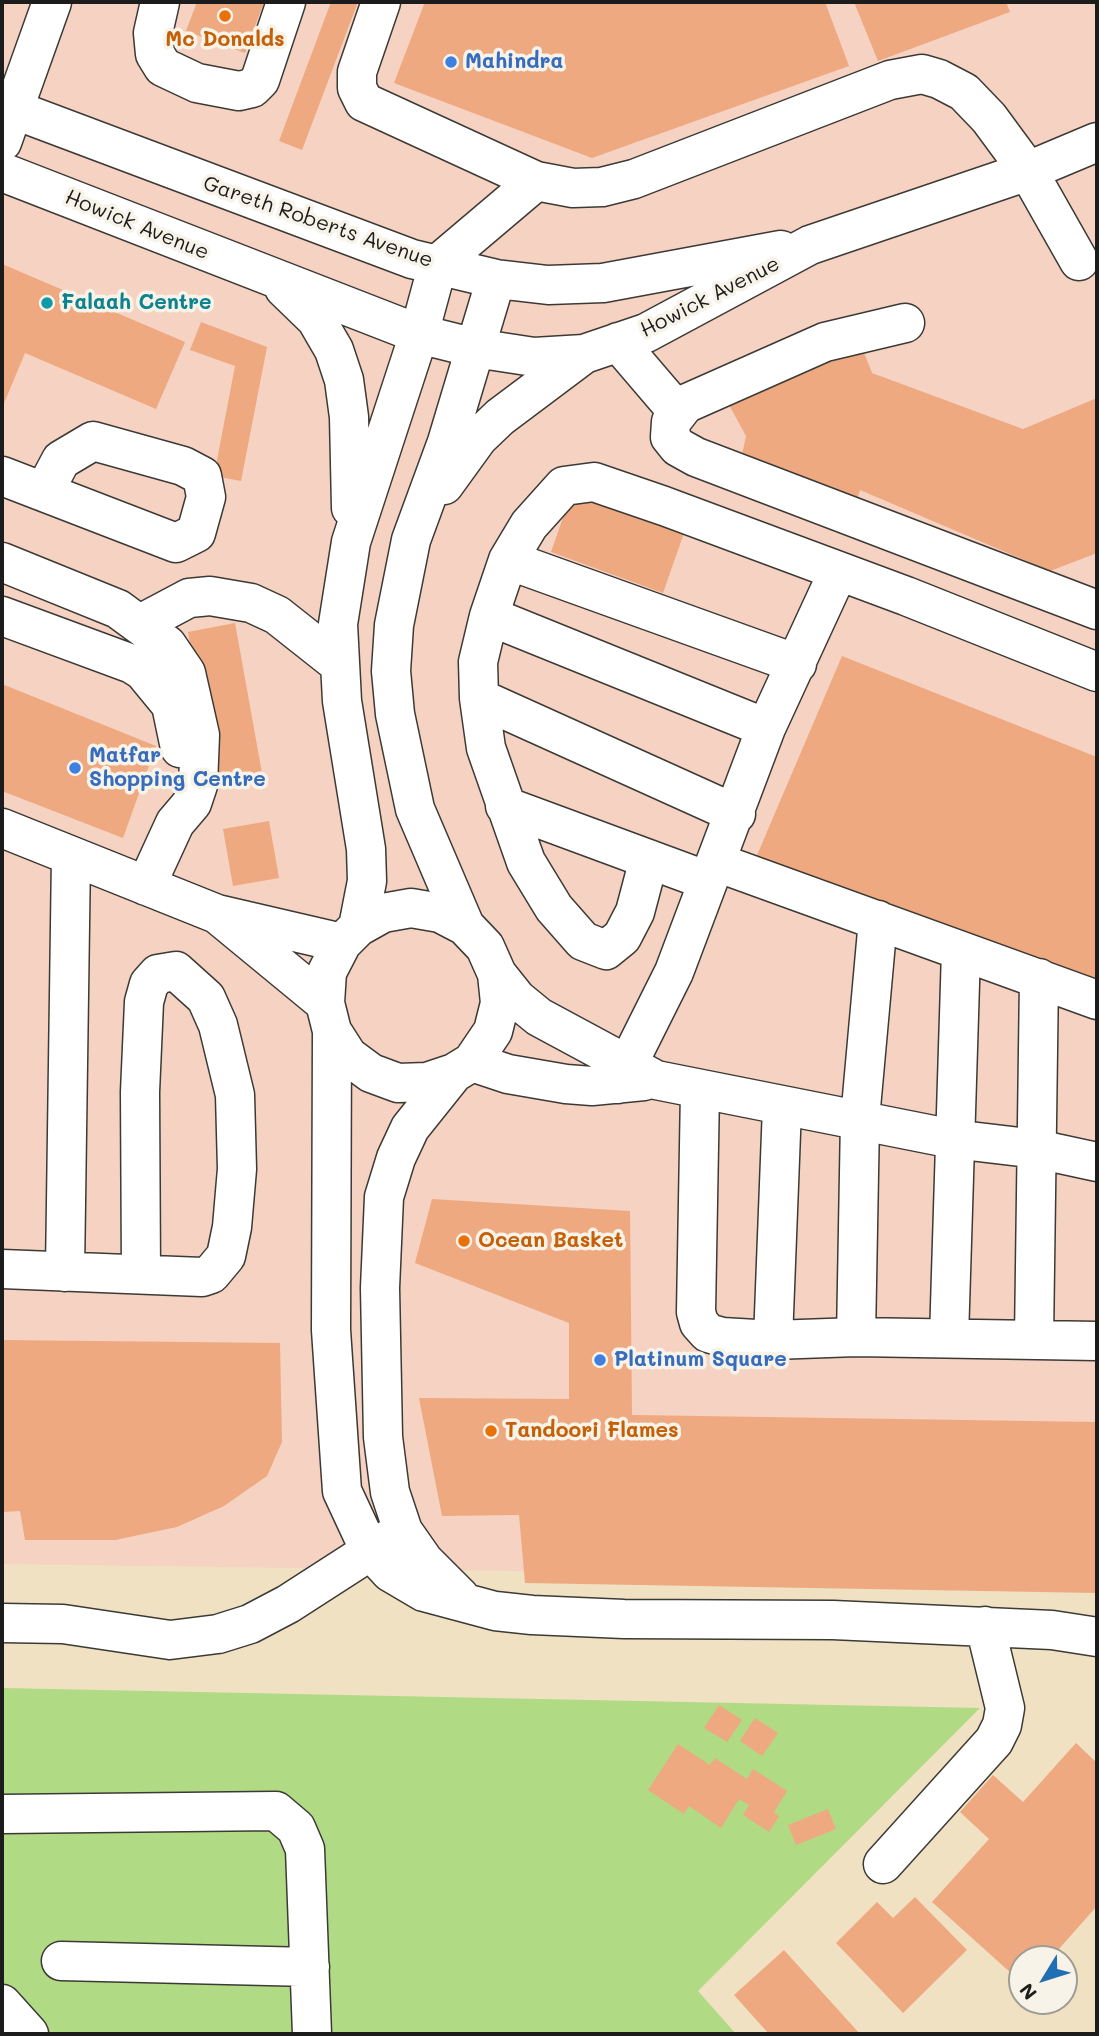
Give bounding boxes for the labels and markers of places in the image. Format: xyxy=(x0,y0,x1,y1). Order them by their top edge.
marker: Mc Donalds xyxy=(217,8,233,24)
place label: Mc Donalds xyxy=(165,27,285,53)
place label: Mahindra xyxy=(465,49,563,75)
marker: Mahindra xyxy=(443,54,459,70)
place label: Falaah Centre xyxy=(61,290,212,316)
marker: Falaah Centre xyxy=(39,295,55,311)
place label: Matfar Shopping Centre xyxy=(89,743,266,793)
marker: Matfar Shopping Centre xyxy=(67,760,83,776)
place label: Ocean Basket xyxy=(478,1228,623,1254)
marker: Ocean Basket xyxy=(456,1233,472,1249)
place label: Platinum Square xyxy=(614,1347,787,1373)
marker: Platinum Square xyxy=(592,1352,608,1368)
place label: Tandoori Flames xyxy=(505,1418,679,1444)
marker: Tandoori Flames xyxy=(483,1423,499,1439)

